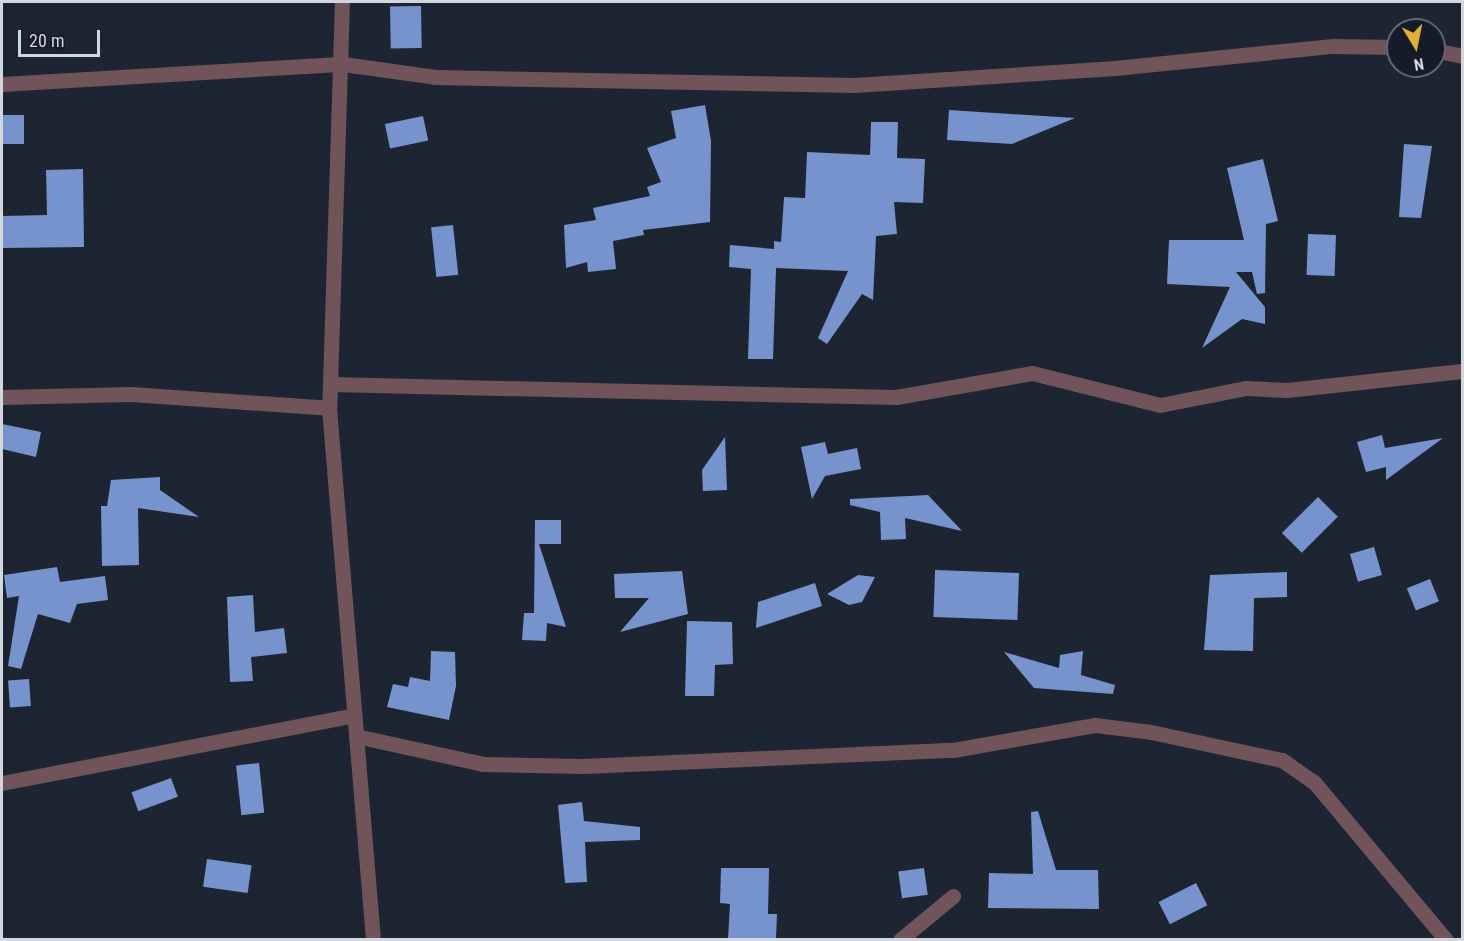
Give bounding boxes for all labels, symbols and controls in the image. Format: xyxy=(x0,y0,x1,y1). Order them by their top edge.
scale bar xyxy=(21,18,104,56)
north arrow xyxy=(1386,18,1446,78)
text: 20 m xyxy=(29,30,64,51)
text: N xyxy=(1412,54,1425,74)

